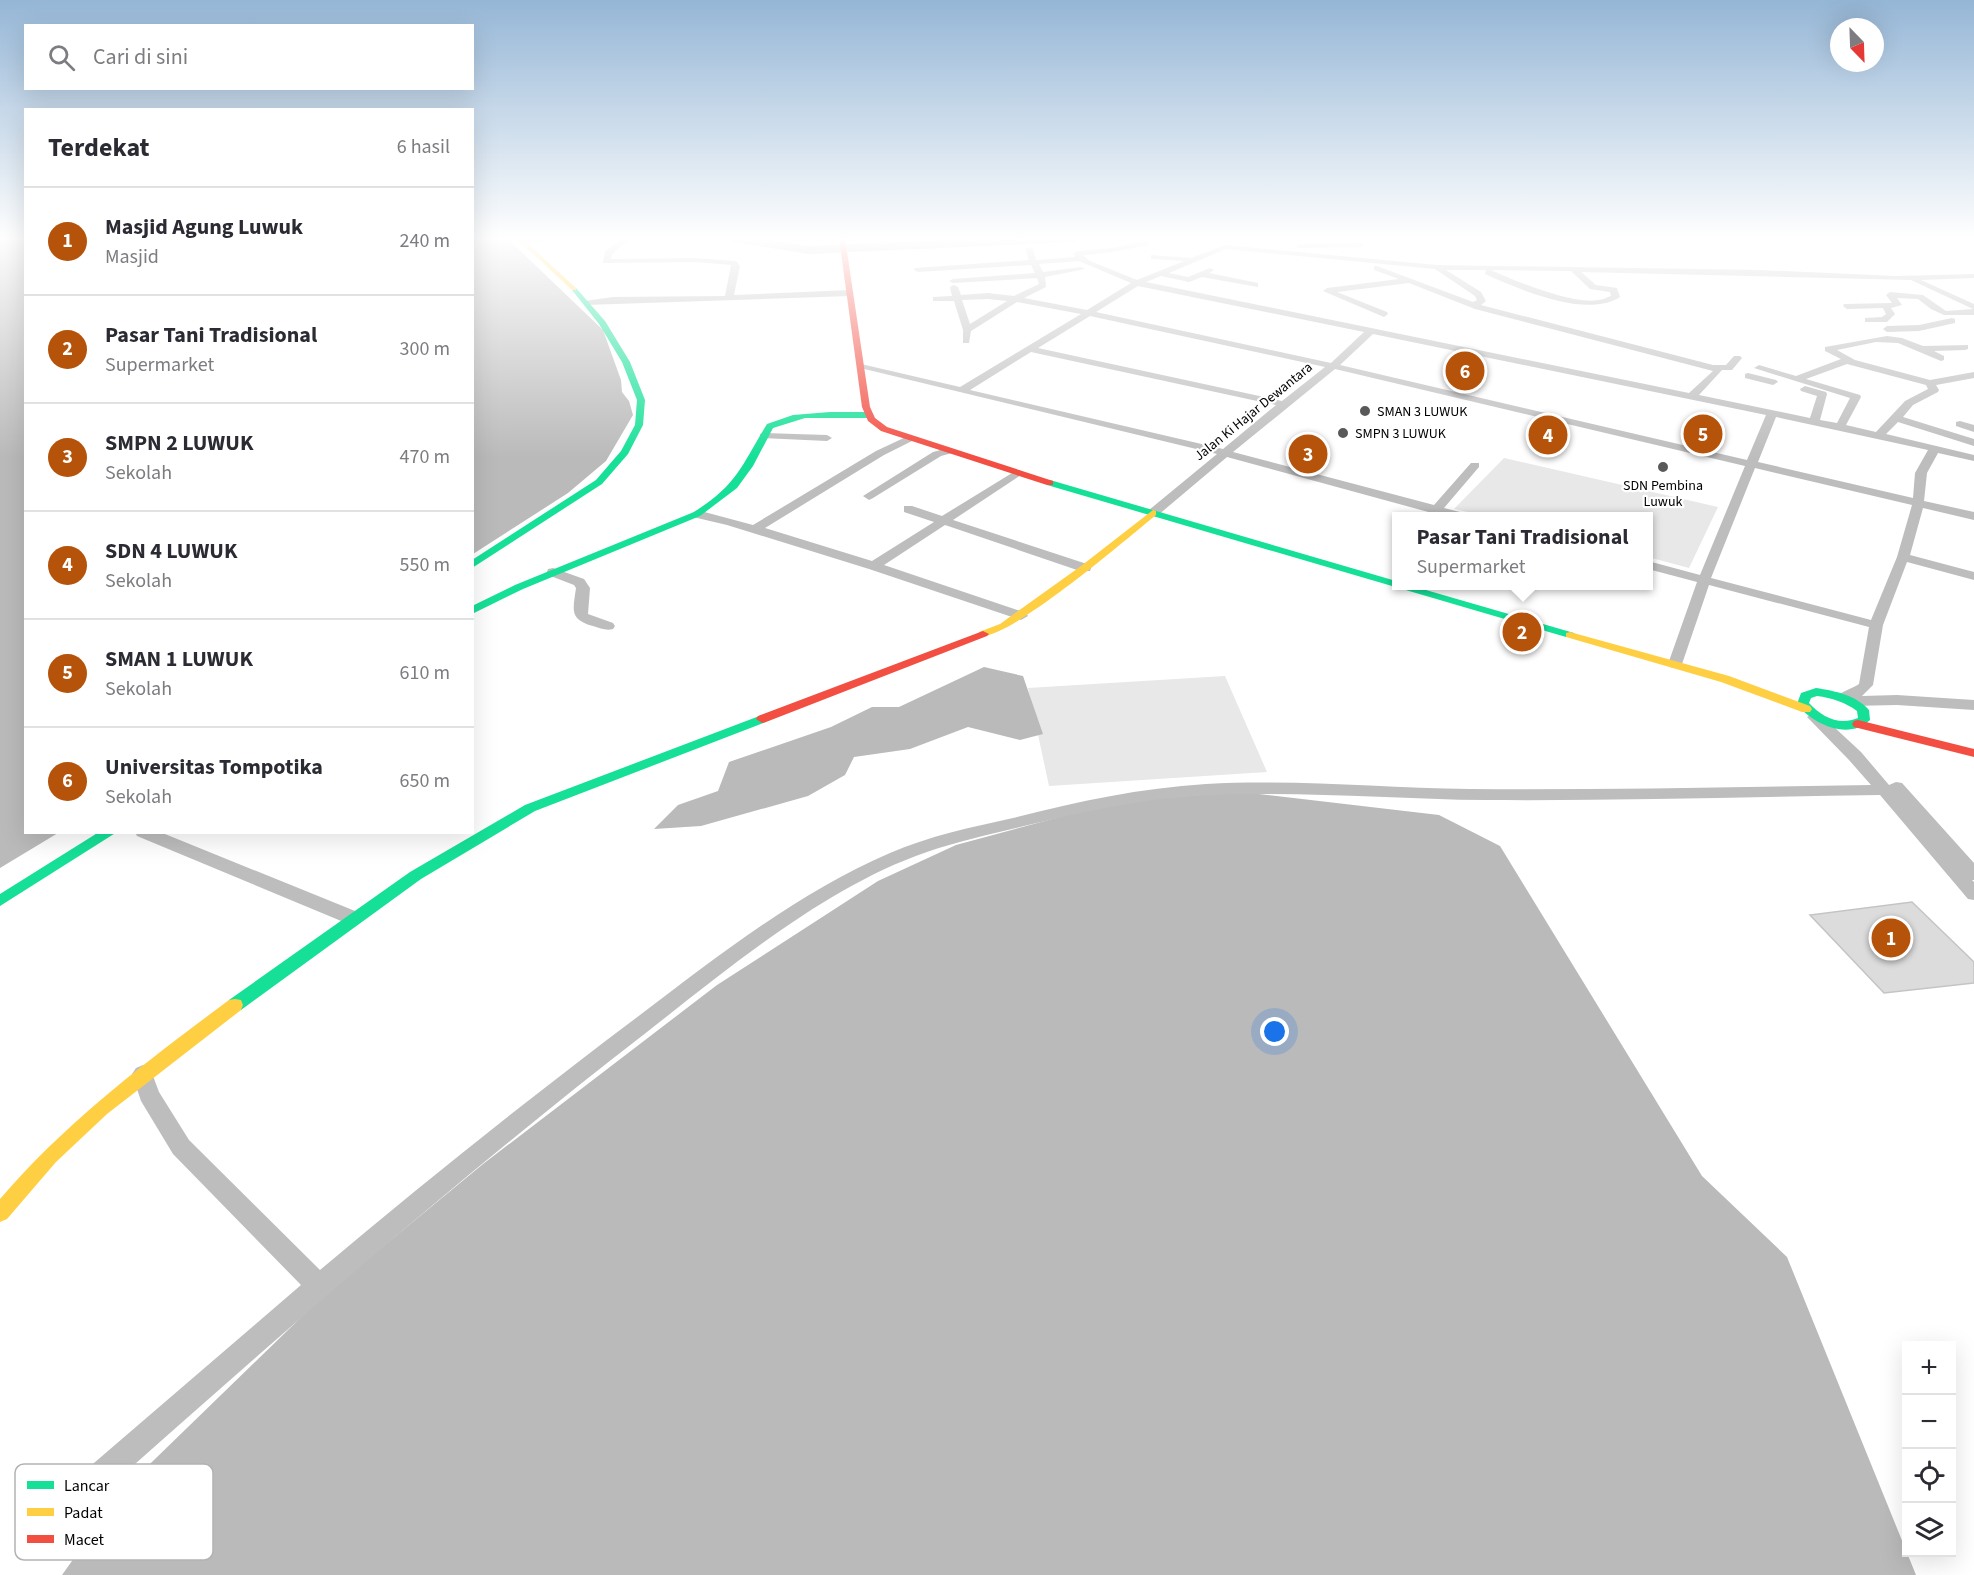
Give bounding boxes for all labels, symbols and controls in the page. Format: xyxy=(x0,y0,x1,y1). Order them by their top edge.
north arrow xyxy=(1830,18,1884,72)
search box xyxy=(24,24,474,90)
icon: search xyxy=(45,41,78,74)
text: Cari di sini xyxy=(93,41,188,73)
text: Terdekat xyxy=(48,129,150,166)
text: 6 hasil xyxy=(397,133,450,161)
text: Masjid Agung Luwuk xyxy=(105,211,303,243)
text: 1 xyxy=(62,227,73,255)
text: 240 m xyxy=(400,227,450,255)
text: Masjid xyxy=(105,243,159,271)
text: Pasar Tani Tradisional xyxy=(105,319,317,351)
text: 2 xyxy=(62,335,73,363)
text: 300 m xyxy=(400,335,450,363)
pin: 6 xyxy=(1446,348,1484,394)
text: Supermarket xyxy=(105,351,214,379)
street label: Jalan Ki Hajar Dewantara xyxy=(1190,358,1317,466)
place label: SMAN 3 LUWUK xyxy=(1377,402,1468,422)
marker: SMAN 3 LUWUK xyxy=(1358,404,1372,418)
pin: 4 xyxy=(1528,412,1568,458)
pin: 5 xyxy=(1684,412,1722,456)
place label: SMPN 3 LUWUK xyxy=(1355,424,1447,444)
marker: SMPN 3 LUWUK xyxy=(1336,426,1350,440)
text: SMPN 2 LUWUK xyxy=(105,427,253,459)
pin: 3 xyxy=(1288,432,1328,476)
text: 3 xyxy=(62,443,73,471)
text: 470 m xyxy=(400,443,450,471)
text: Sekolah xyxy=(105,459,172,487)
marker: SDN Pembina Luwuk xyxy=(1656,460,1670,474)
place label: SDN Pembina Luwuk xyxy=(1623,476,1703,512)
popup xyxy=(1392,512,1653,590)
text: Pasar Tani Tradisional xyxy=(1416,521,1629,553)
text: SDN 4 LUWUK xyxy=(105,535,238,567)
text: 4 xyxy=(62,551,73,579)
text: 550 m xyxy=(400,551,450,579)
text: Supermarket xyxy=(1416,553,1526,581)
text: Sekolah xyxy=(105,567,172,595)
pin: 2 xyxy=(1502,610,1541,654)
text: SMAN 1 LUWUK xyxy=(105,643,253,675)
text: 5 xyxy=(62,659,73,687)
text: 610 m xyxy=(400,659,450,687)
text: Sekolah xyxy=(105,675,172,703)
text: Universitas Tompotika xyxy=(105,751,323,783)
text: 6 xyxy=(62,767,73,795)
text: 650 m xyxy=(400,767,450,795)
text: Sekolah xyxy=(105,783,172,811)
pin: 1 xyxy=(1872,916,1910,960)
your location xyxy=(1260,1017,1289,1046)
map controls xyxy=(1902,1341,1956,1557)
button: + xyxy=(1902,1341,1956,1395)
button: − xyxy=(1902,1395,1956,1449)
button: locate xyxy=(1902,1449,1956,1503)
legend xyxy=(15,1464,213,1560)
text: Lancar xyxy=(64,1475,110,1497)
text: Padat xyxy=(64,1502,103,1524)
button: layers xyxy=(1902,1503,1956,1557)
text: Macet xyxy=(64,1529,104,1551)

